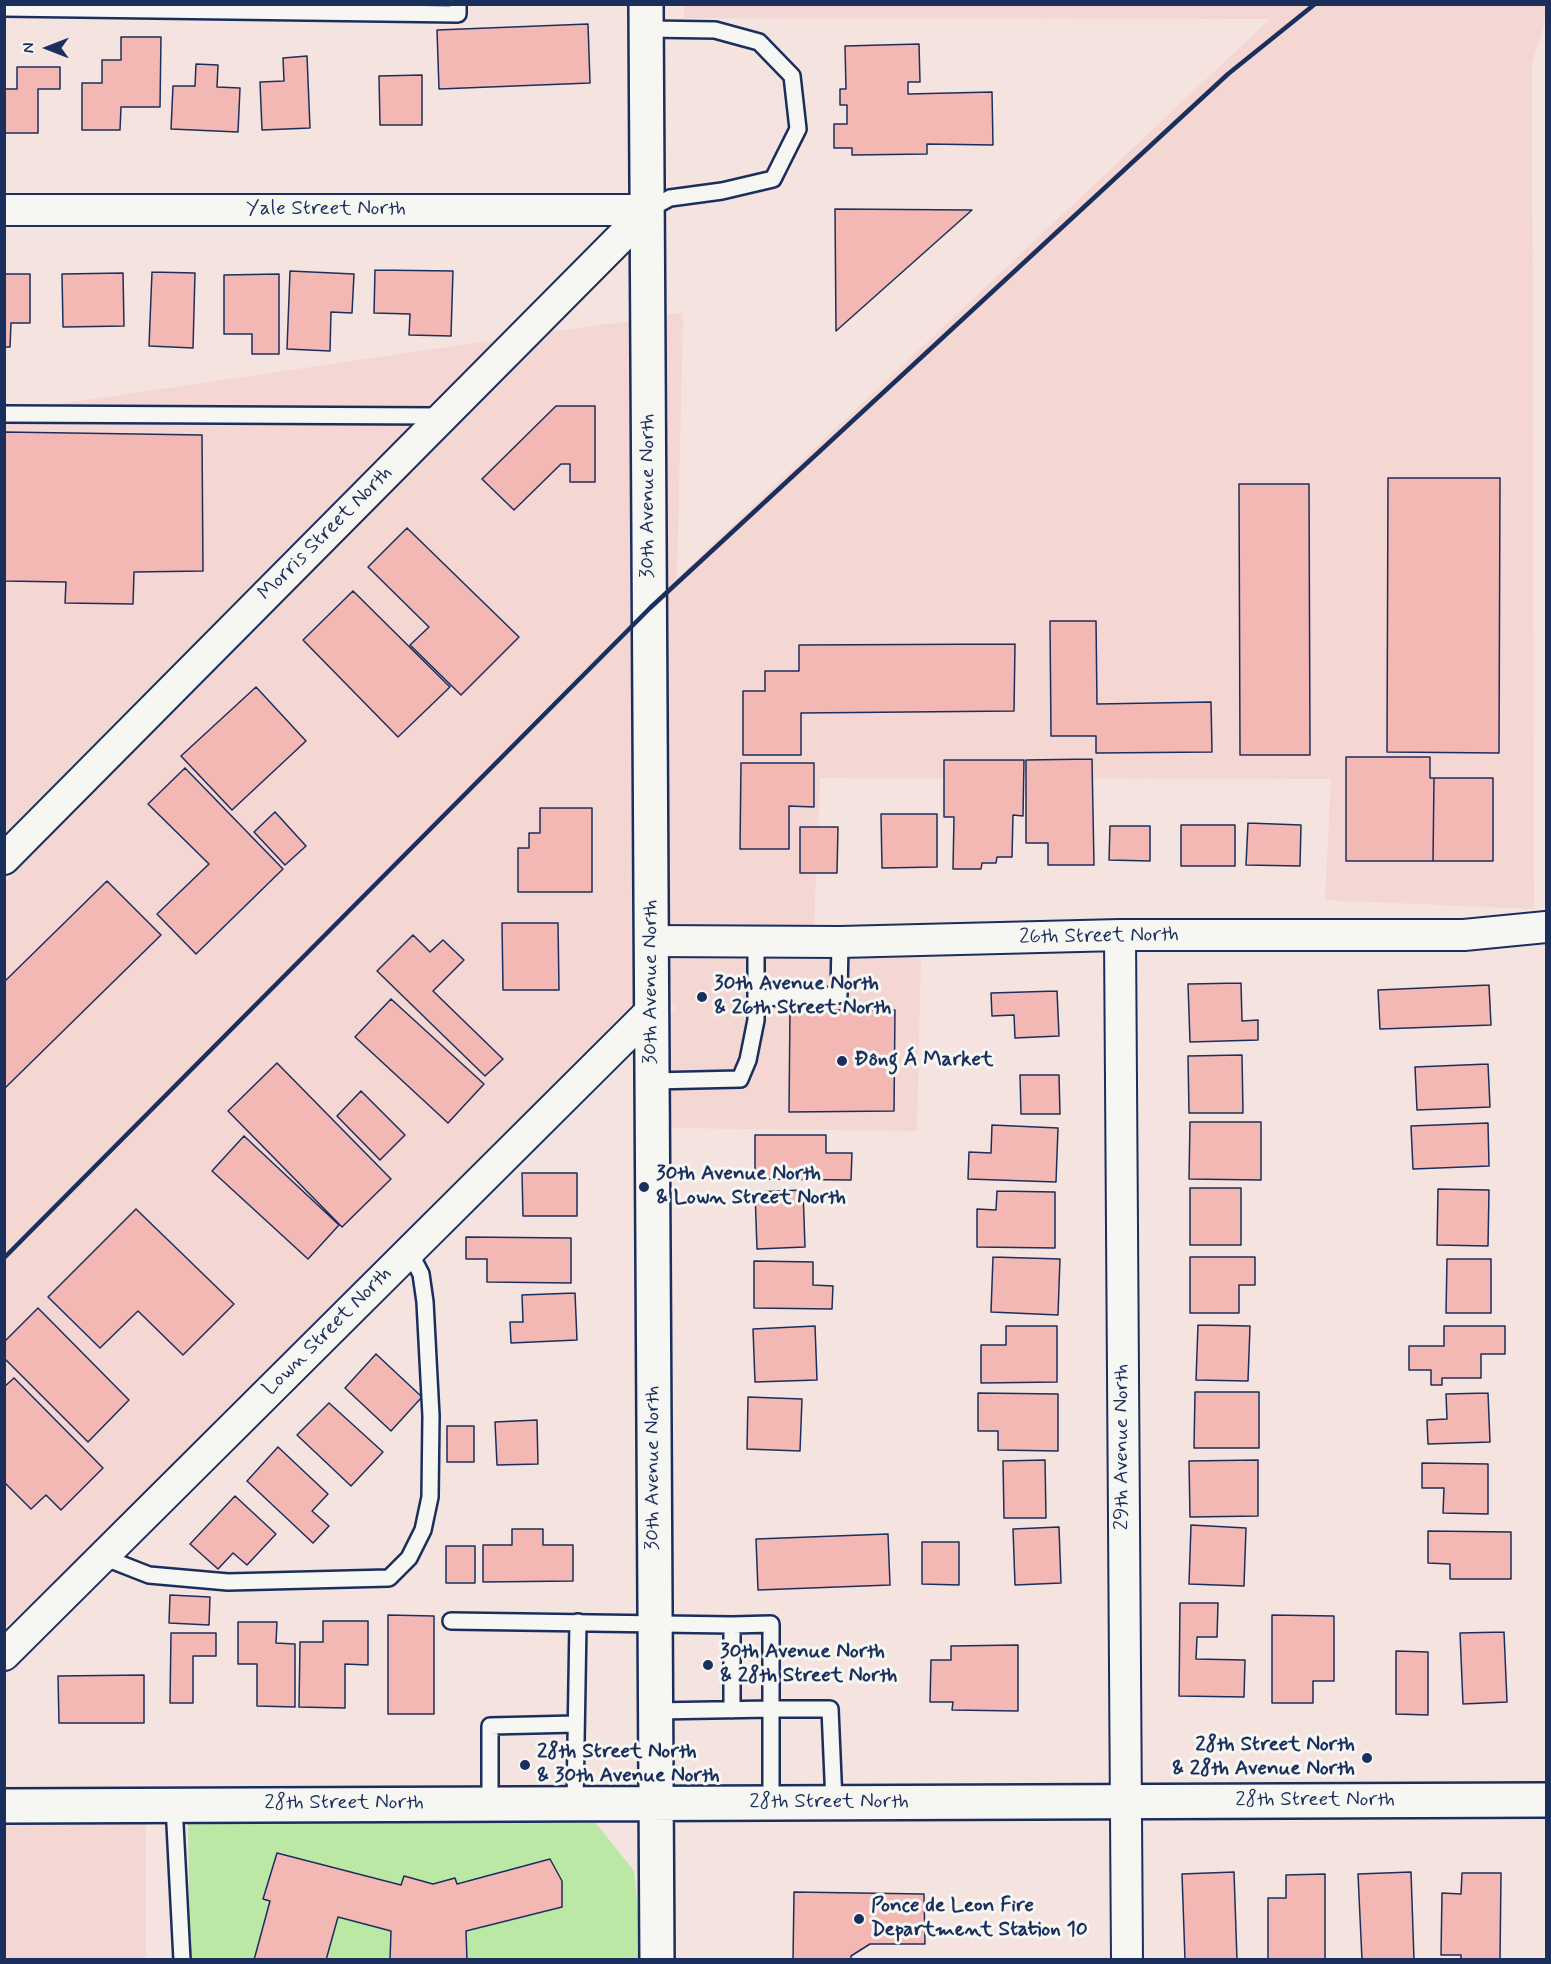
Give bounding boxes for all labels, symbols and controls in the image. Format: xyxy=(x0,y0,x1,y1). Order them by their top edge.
north arrow xyxy=(18,18,78,78)
text: N xyxy=(19,43,40,53)
street label: Yale Street North xyxy=(246,197,406,223)
street label: 30th Avenue North xyxy=(636,413,662,579)
street label: Morris Street North xyxy=(253,461,399,607)
street label: 30th Avenue North xyxy=(639,899,665,1065)
street label: 26th Street North xyxy=(1019,923,1179,951)
place label: 30th Avenue North & 26th Street North xyxy=(714,972,891,1022)
marker: 30th Avenue North & 26th Street North xyxy=(695,990,709,1004)
place label: Đông Á Market xyxy=(854,1048,993,1074)
marker: Đông Á Market xyxy=(835,1054,849,1068)
place label: 30th Avenue North & Lown Street North xyxy=(656,1162,846,1212)
marker: 30th Avenue North & Lown Street North xyxy=(637,1180,651,1194)
street label: Lown Street North xyxy=(258,1262,398,1402)
street label: 29th Avenue North xyxy=(1110,1364,1136,1530)
street label: 30th Avenue North xyxy=(641,1385,667,1551)
place label: 30th Avenue North & 28th Street North xyxy=(720,1640,897,1690)
marker: 30th Avenue North & 28th Street North xyxy=(701,1658,715,1672)
place label: 28th Street North & 28th Avenue North xyxy=(1172,1733,1355,1783)
place label: 28th Street North & 30th Avenue North xyxy=(537,1740,720,1790)
marker: 28th Street North & 28th Avenue North xyxy=(1360,1751,1374,1765)
marker: 28th Street North & 30th Avenue North xyxy=(518,1758,532,1772)
street label: 28th Street North xyxy=(1235,1788,1395,1814)
street label: 28th Street North xyxy=(749,1790,909,1816)
street label: 28th Street North xyxy=(264,1791,424,1817)
place label: Ponce de Leon Fire Department Station 10 xyxy=(871,1894,1088,1944)
marker: Ponce de Leon Fire Department Station 10 xyxy=(852,1912,866,1926)

